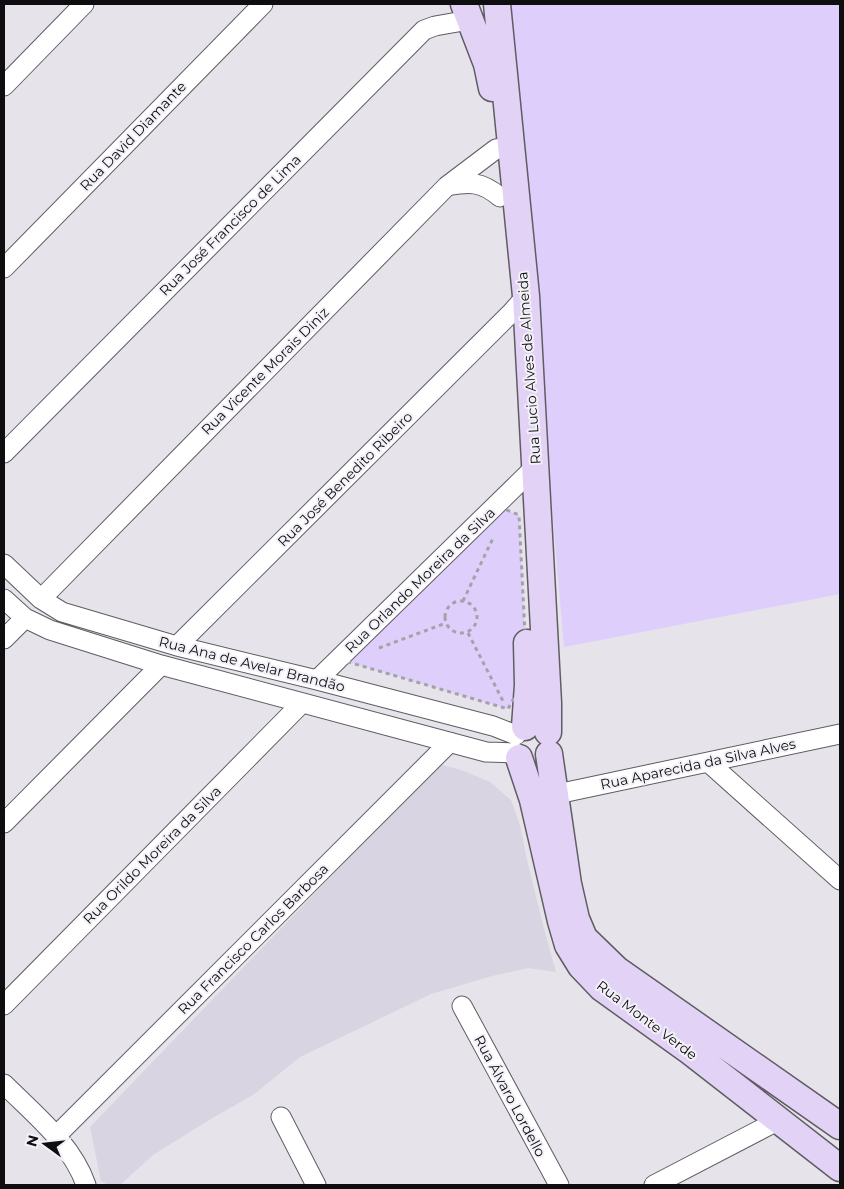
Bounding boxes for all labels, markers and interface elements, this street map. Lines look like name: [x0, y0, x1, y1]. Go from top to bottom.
street label: Rua David Diamante: [76, 77, 190, 195]
street label: Rua José Francisco de Lima: [155, 150, 305, 300]
street label: Rua Lucio Alves de Almeida: [513, 271, 545, 465]
street label: Rua Vicente Morais Diniz: [197, 303, 333, 439]
street label: Rua José Benedito Ribeiro: [274, 407, 417, 550]
street label: Rua Orlando Moreira da Silva: [341, 503, 499, 657]
street label: Rua Ana de Avelar Brandão: [157, 632, 347, 696]
street label: Rua Aparecida da Silva Alves: [599, 734, 798, 794]
street label: Rua Orildo Moreira da Silva: [79, 782, 225, 928]
street label: Rua Francisco Carlos Barbosa: [174, 860, 332, 1018]
street label: Rua Monte Verde: [593, 976, 701, 1064]
street label: Rua Álvaro Lordello: [470, 1032, 550, 1160]
north arrow: [20, 1119, 70, 1169]
text: N: [22, 1133, 43, 1148]

